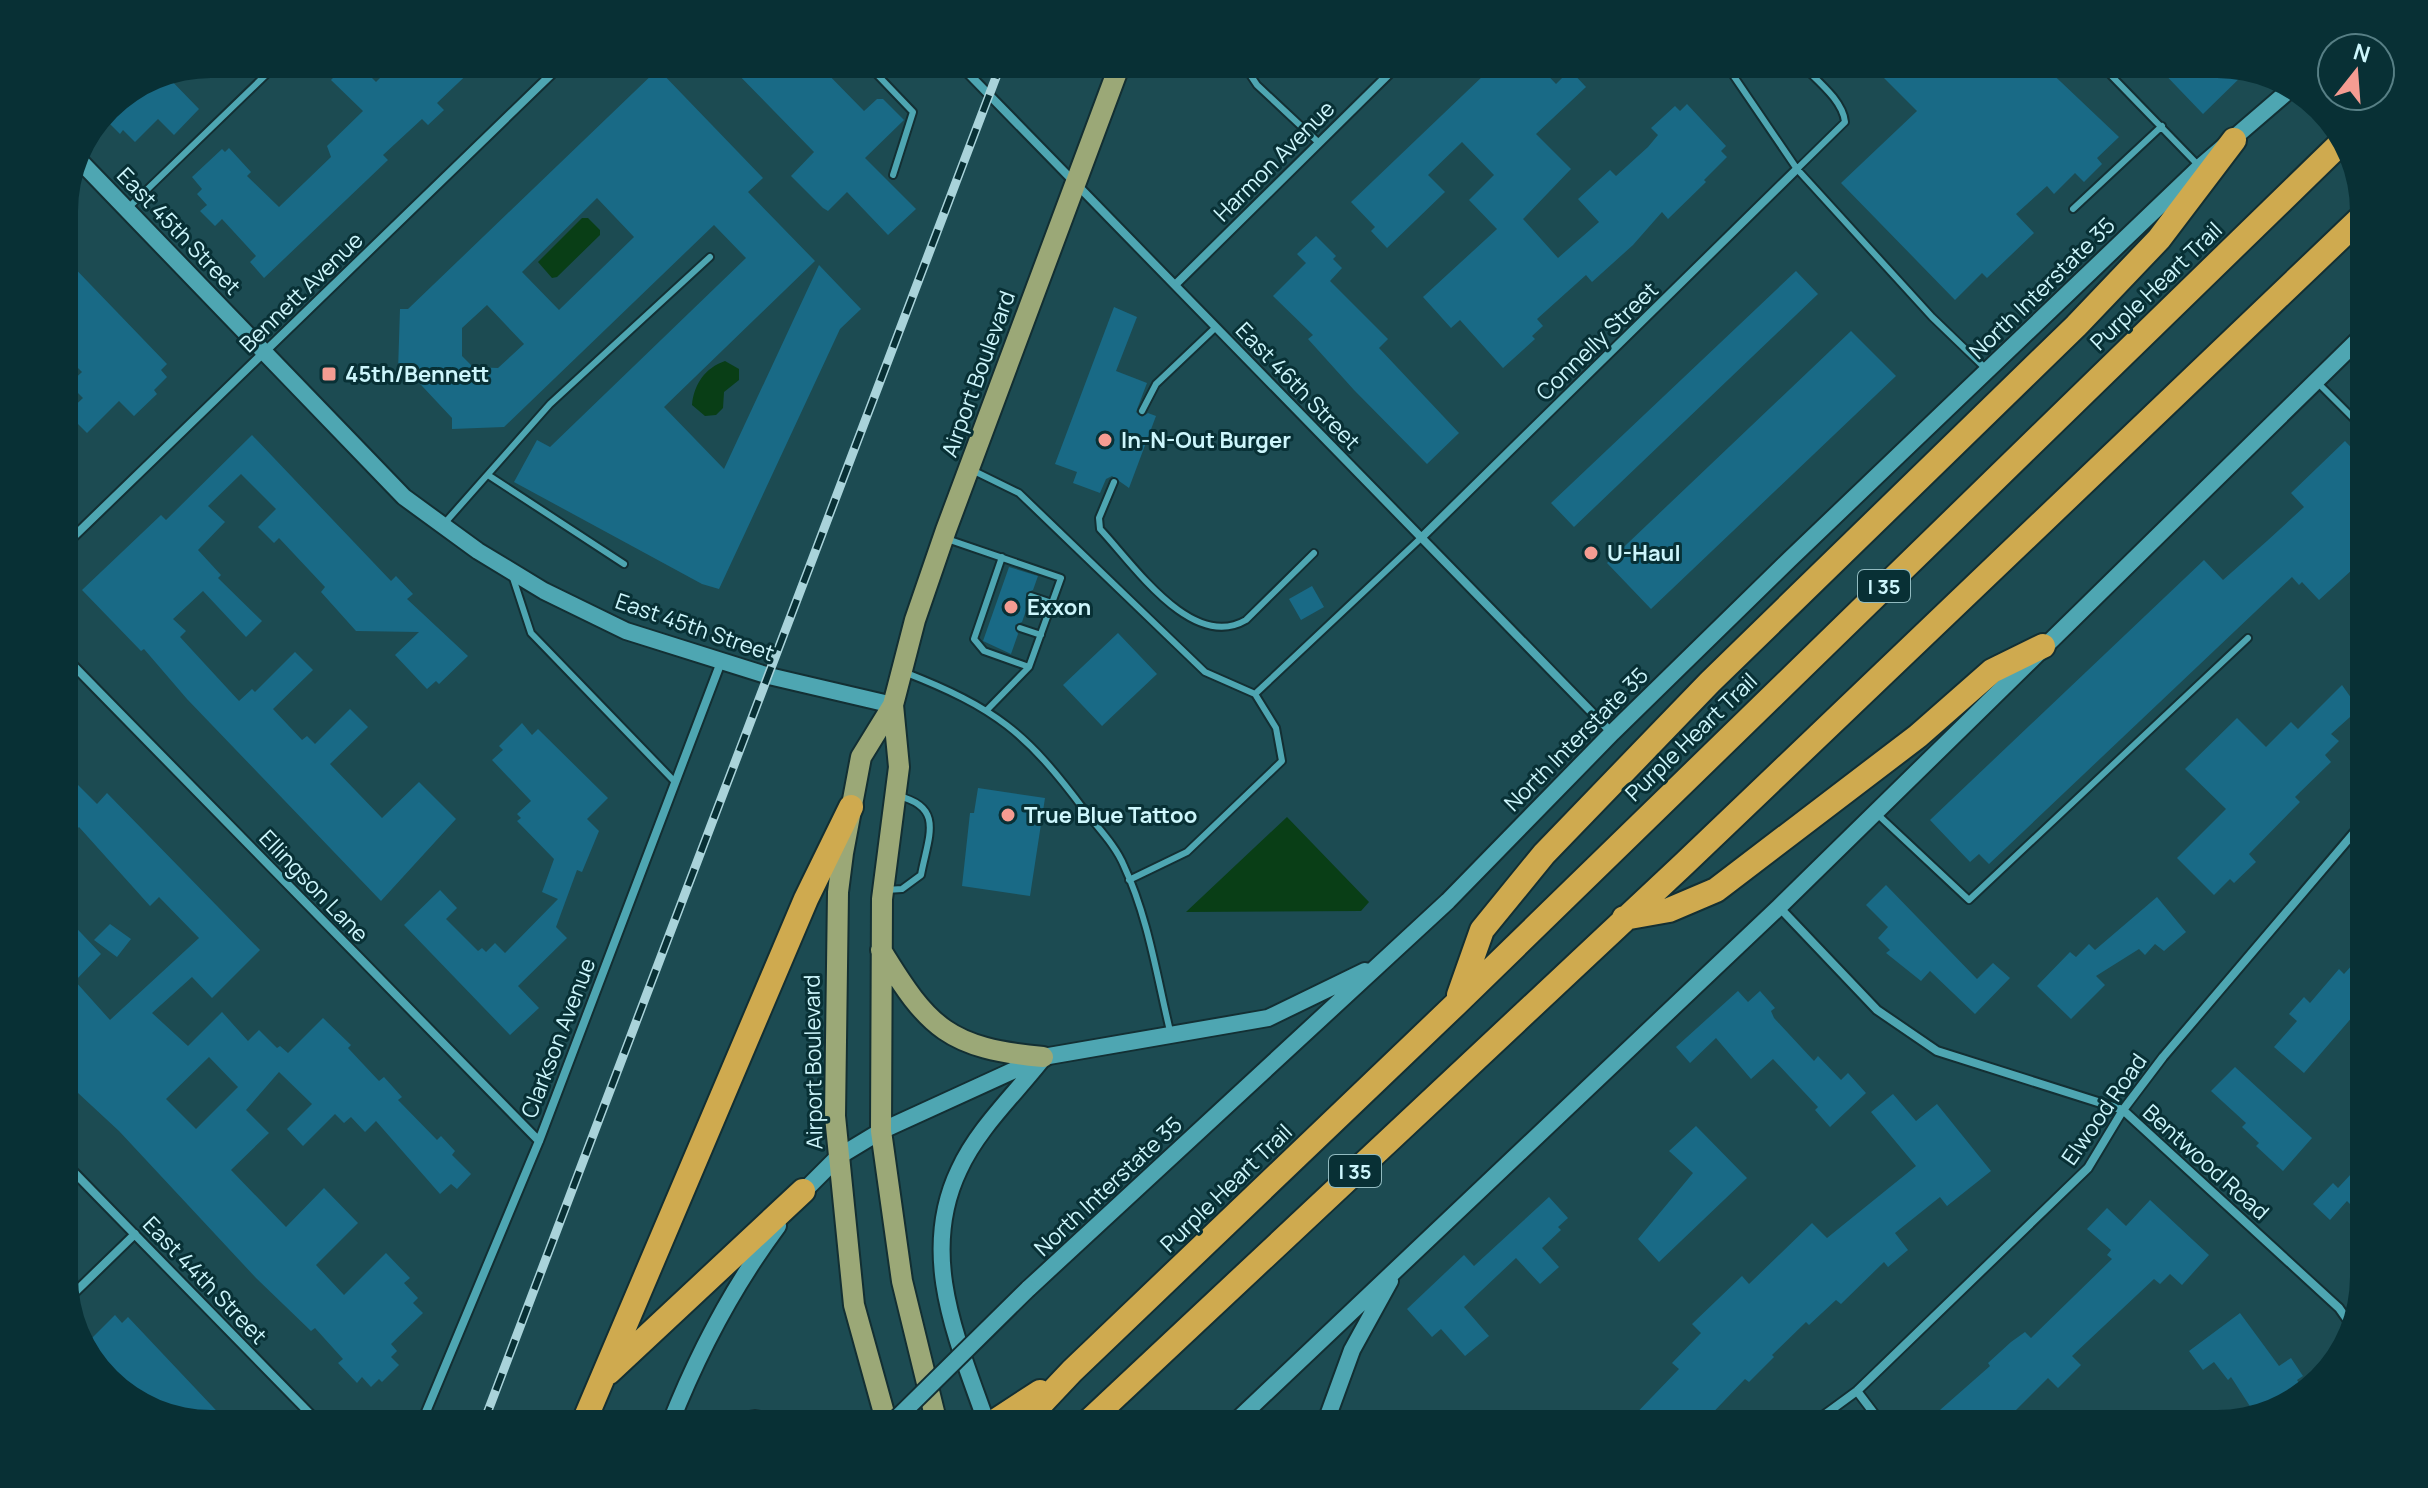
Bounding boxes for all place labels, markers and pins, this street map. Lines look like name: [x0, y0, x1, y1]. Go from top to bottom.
place label: 45th/Bennett: [345, 359, 489, 389]
marker: 45th/Bennett: [320, 365, 338, 383]
place label: In-N-Out Burger: [1121, 425, 1291, 455]
marker: In-N-Out Burger: [1096, 431, 1114, 449]
place label: U-Haul: [1607, 538, 1681, 568]
marker: U-Haul: [1582, 544, 1600, 562]
place label: Exxon: [1027, 592, 1091, 622]
marker: Exxon: [1002, 598, 1020, 616]
place label: True Blue Tattoo: [1024, 800, 1197, 830]
marker: True Blue Tattoo: [999, 806, 1017, 824]

